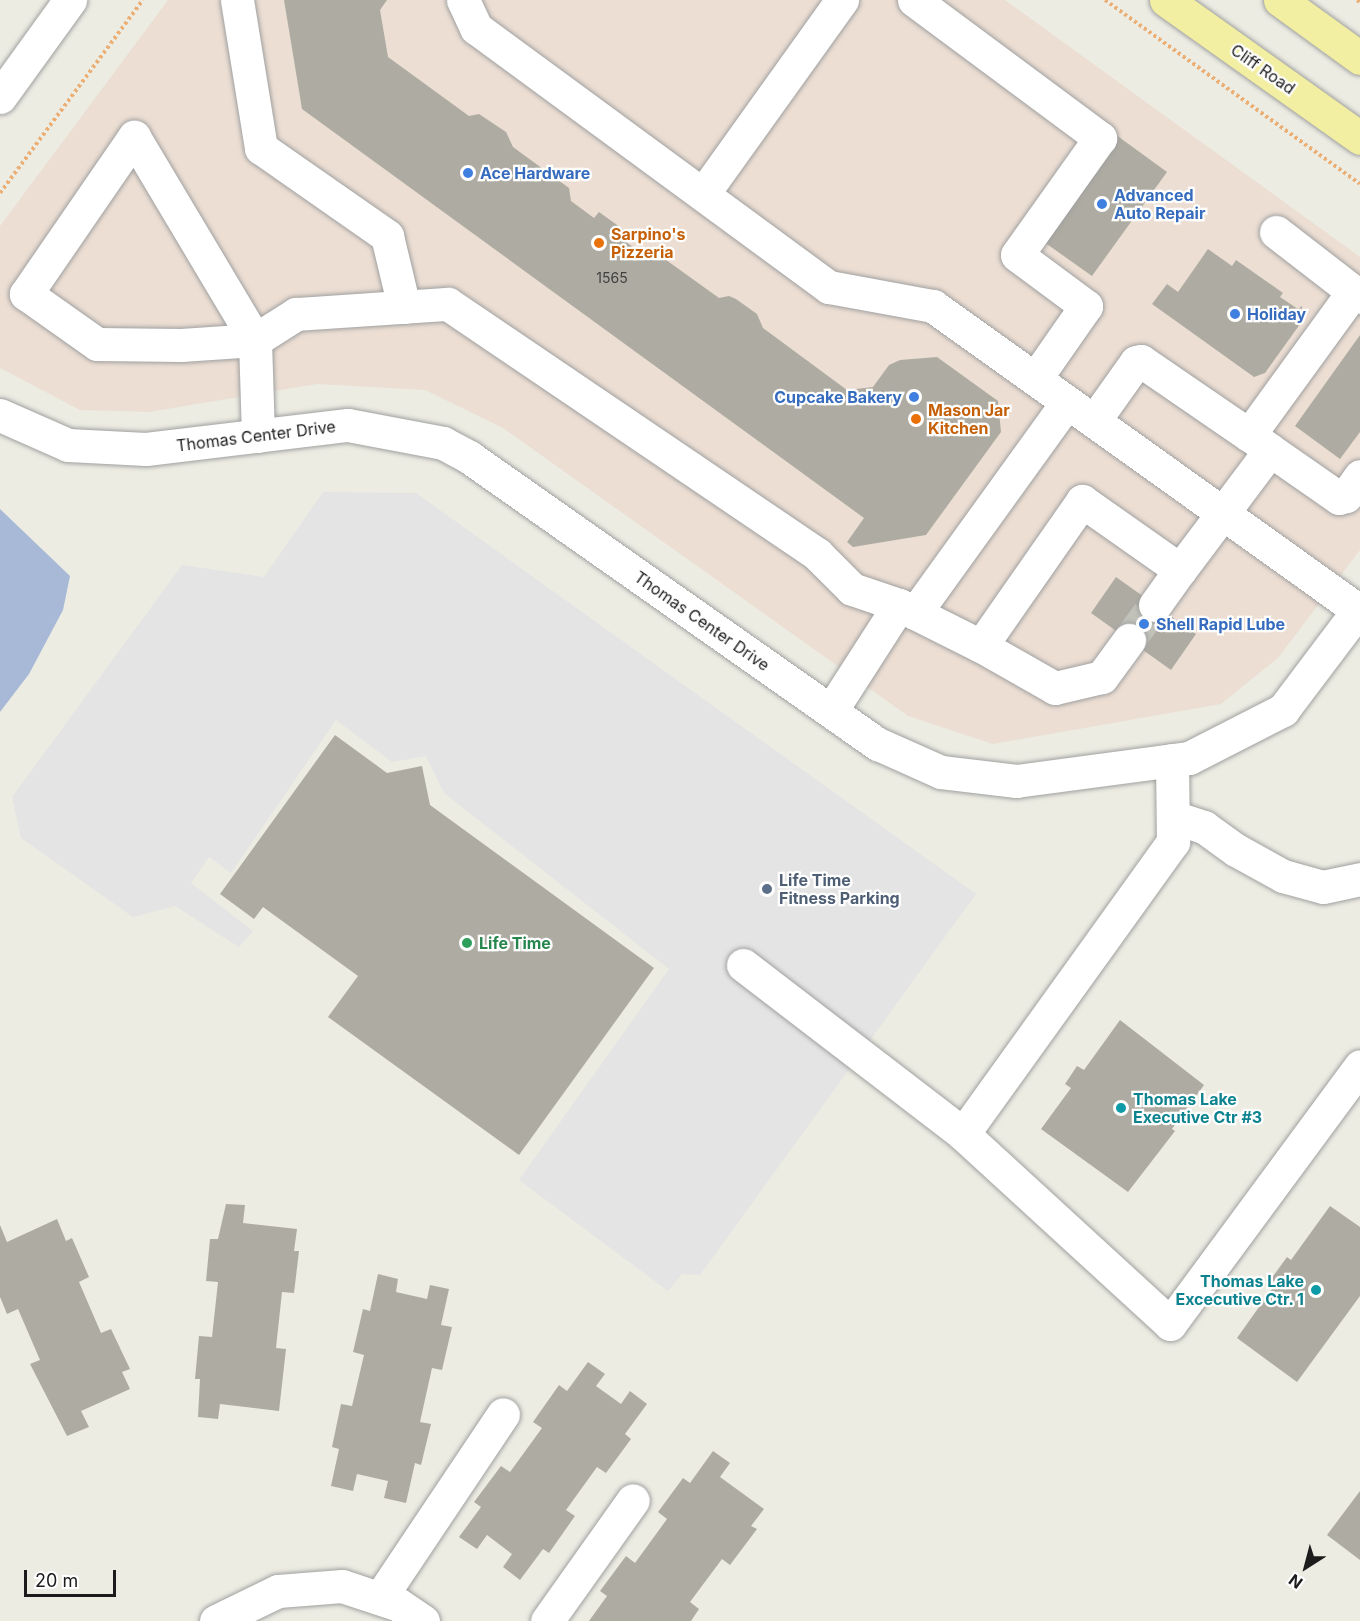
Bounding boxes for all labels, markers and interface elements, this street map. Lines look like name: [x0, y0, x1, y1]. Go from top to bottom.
street label: Cliff Road: [1227, 40, 1299, 98]
place label: Ace Hardware: [480, 163, 590, 183]
marker: Ace Hardware: [461, 166, 475, 180]
place label: Advanced Auto Repair: [1114, 185, 1205, 223]
marker: Advanced Auto Repair: [1095, 197, 1109, 211]
place label: Sarpino's Pizzeria: [611, 224, 686, 262]
marker: Sarpino's Pizzeria: [592, 236, 606, 250]
house number: 1565: [596, 270, 628, 286]
place label: Holiday: [1247, 304, 1306, 324]
marker: Holiday: [1228, 307, 1242, 321]
place label: Cupcake Bakery: [774, 387, 902, 407]
marker: Cupcake Bakery: [907, 390, 921, 404]
place label: Mason Jar Kitchen: [928, 400, 1010, 438]
marker: Mason Jar Kitchen: [909, 412, 923, 426]
street label: Thomas Center Drive: [175, 417, 337, 455]
street label: Thomas Center Drive: [631, 567, 773, 675]
place label: Shell Rapid Lube: [1156, 614, 1285, 634]
marker: Shell Rapid Lube: [1137, 617, 1151, 631]
place label: Life Time Fitness Parking: [779, 870, 900, 908]
marker: Life Time Fitness Parking: [760, 882, 774, 896]
place label: Life Time: [479, 933, 551, 953]
marker: Life Time: [460, 936, 474, 950]
place label: Thomas Lake Executive Ctr #3: [1133, 1089, 1262, 1127]
marker: Thomas Lake Executive Ctr #3: [1114, 1101, 1128, 1115]
place label: Thomas Lake Excecutive Ctr. 1: [1175, 1271, 1304, 1309]
marker: Thomas Lake Excecutive Ctr. 1: [1309, 1283, 1323, 1297]
north arrow: [1276, 1537, 1336, 1597]
scale bar: [27, 1558, 118, 1596]
text: 20 m: [35, 1570, 78, 1591]
text: N: [1285, 1570, 1306, 1593]

